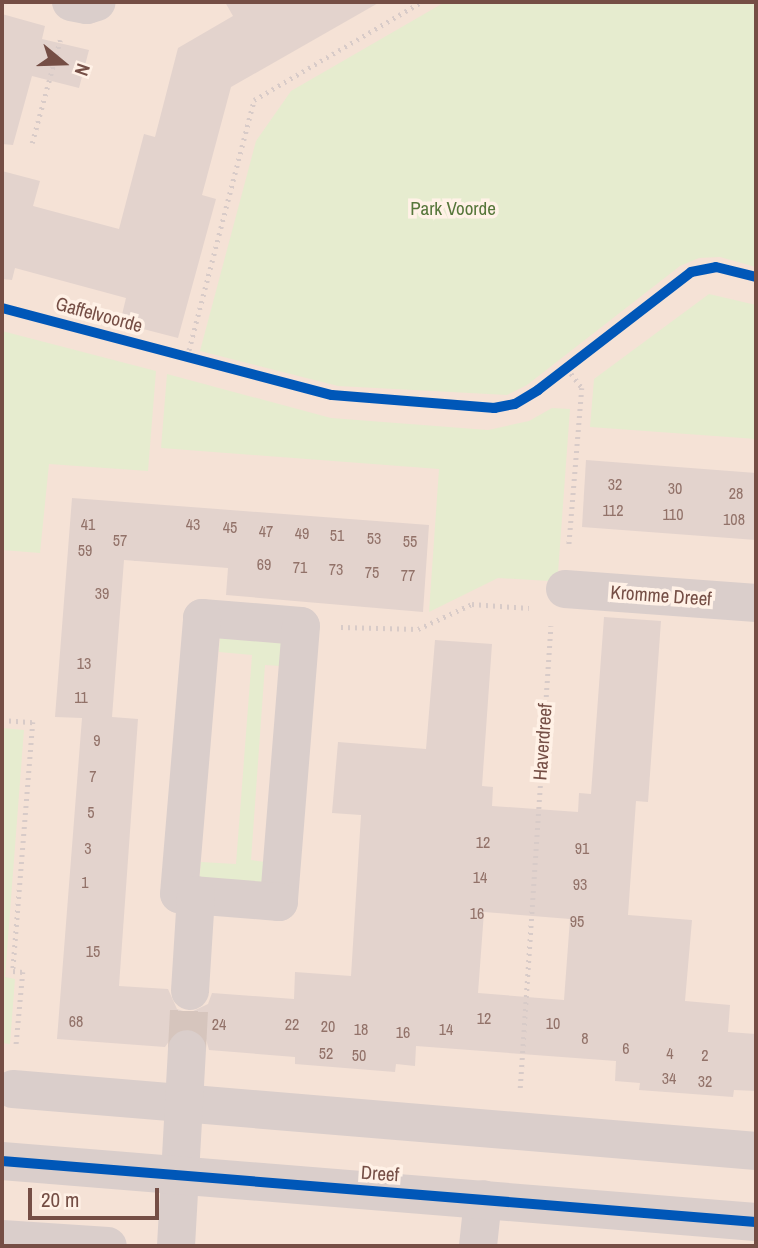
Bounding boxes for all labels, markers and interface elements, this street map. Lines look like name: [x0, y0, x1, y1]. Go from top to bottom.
north arrow: [28, 28, 98, 98]
text: N: [69, 60, 97, 79]
park label: Park Voorde: [410, 198, 496, 220]
street label: Gaffelvoorde: [53, 292, 145, 338]
house number: 32: [608, 474, 622, 494]
house number: 30: [668, 478, 682, 498]
house number: 28: [729, 483, 743, 503]
house number: 112: [603, 500, 623, 520]
house number: 110: [663, 504, 683, 524]
house number: 108: [723, 509, 745, 529]
house number: 41: [81, 514, 95, 534]
house number: 43: [186, 514, 200, 534]
house number: 45: [223, 517, 237, 537]
house number: 47: [259, 521, 273, 541]
house number: 49: [295, 523, 309, 543]
house number: 51: [330, 525, 344, 545]
house number: 53: [367, 528, 381, 548]
house number: 57: [113, 530, 127, 550]
house number: 55: [403, 531, 417, 551]
house number: 59: [78, 540, 92, 560]
house number: 69: [257, 554, 271, 574]
house number: 71: [293, 557, 307, 577]
house number: 73: [329, 559, 343, 579]
house number: 75: [365, 562, 379, 582]
house number: 77: [401, 565, 415, 585]
street label: Kromme Dreef: [610, 581, 712, 611]
house number: 39: [95, 583, 109, 603]
house number: 13: [77, 653, 91, 673]
house number: 11: [74, 687, 88, 707]
street label: Haverdreef: [529, 703, 557, 781]
house number: 9: [93, 730, 101, 750]
house number: 7: [89, 766, 97, 786]
house number: 5: [87, 802, 95, 822]
house number: 12: [476, 832, 490, 852]
house number: 3: [84, 838, 92, 858]
house number: 91: [575, 838, 589, 858]
house number: 14: [473, 867, 487, 887]
house number: 1: [81, 872, 89, 892]
house number: 93: [573, 874, 587, 894]
house number: 16: [470, 903, 484, 923]
house number: 95: [570, 911, 584, 931]
house number: 15: [86, 941, 100, 961]
house number: 12: [477, 1008, 491, 1028]
house number: 68: [69, 1011, 83, 1031]
house number: 10: [546, 1013, 560, 1033]
house number: 24: [212, 1014, 226, 1034]
house number: 22: [285, 1014, 299, 1034]
house number: 20: [321, 1016, 335, 1036]
house number: 18: [354, 1019, 368, 1039]
house number: 14: [439, 1019, 453, 1039]
house number: 16: [396, 1022, 410, 1042]
house number: 8: [581, 1028, 589, 1048]
house number: 6: [622, 1038, 630, 1058]
house number: 52: [319, 1043, 333, 1063]
house number: 4: [666, 1043, 674, 1063]
house number: 50: [352, 1045, 366, 1065]
house number: 2: [701, 1045, 709, 1065]
house number: 34: [662, 1068, 676, 1088]
house number: 32: [698, 1071, 712, 1091]
street label: Dreef: [360, 1161, 400, 1187]
scale bar: [32, 1174, 163, 1218]
text: 20 m: [41, 1185, 79, 1214]

